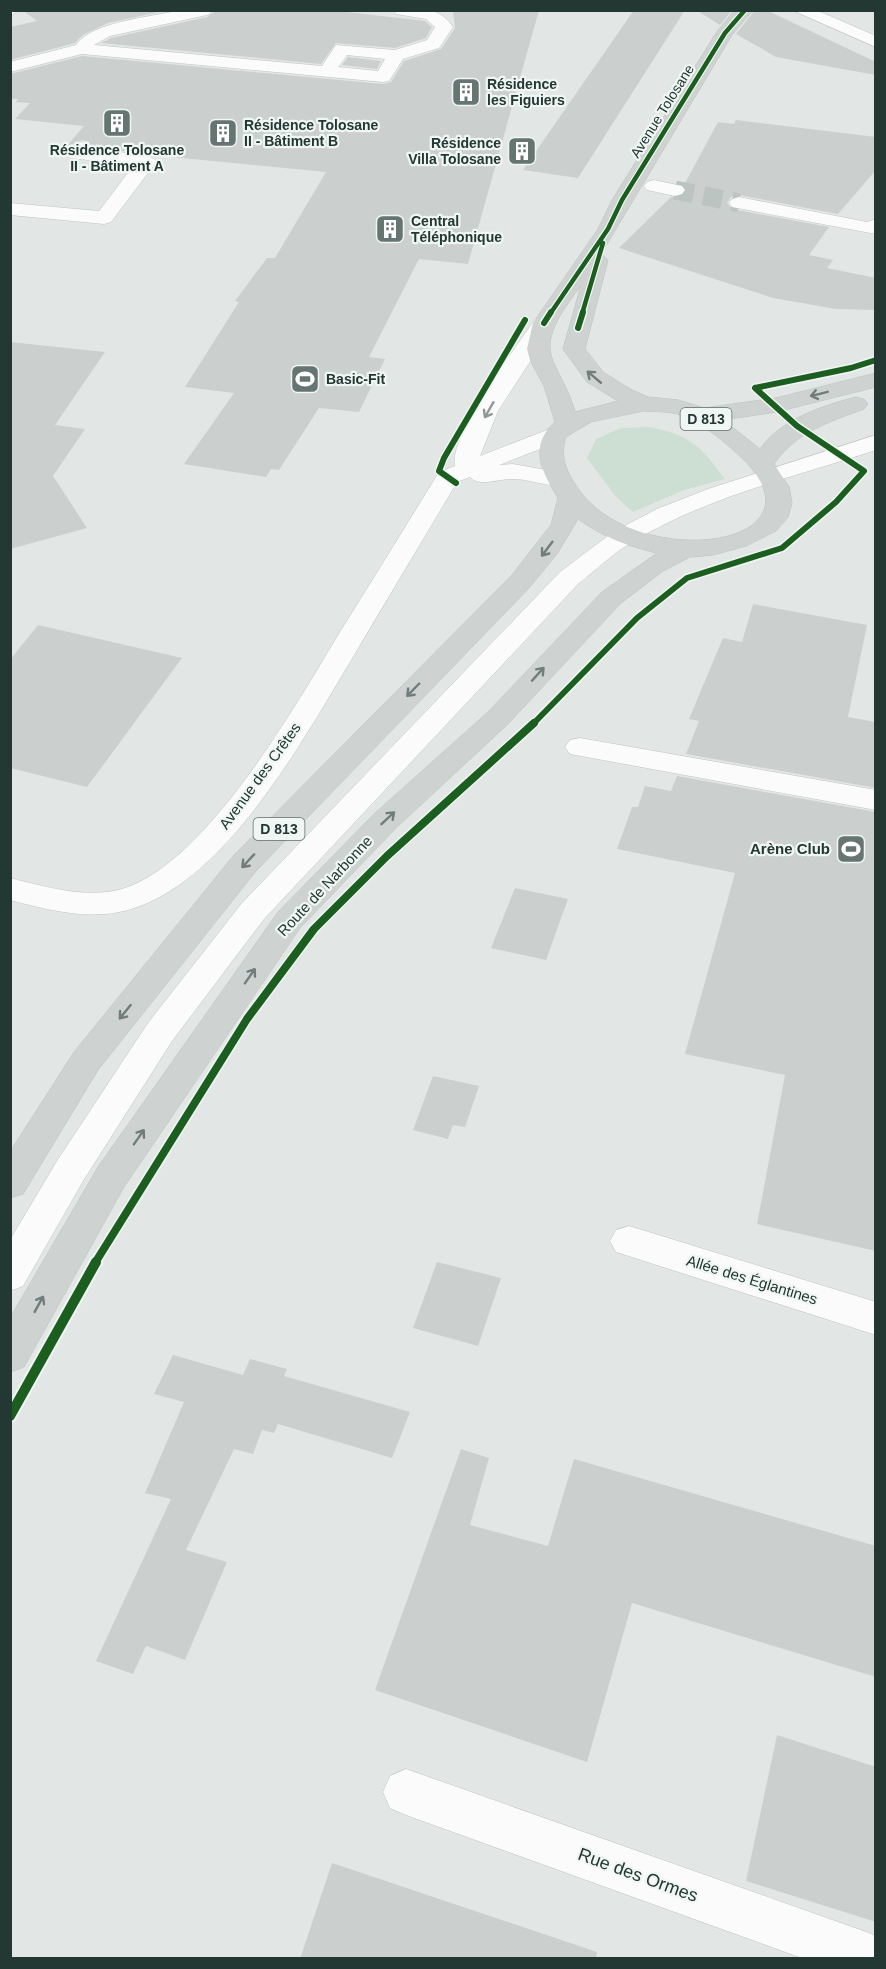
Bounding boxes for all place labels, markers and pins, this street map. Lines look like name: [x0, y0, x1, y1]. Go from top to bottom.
building icon: Résidence les Figuiers: [450, 76, 482, 108]
place label: Résidence les Figuiers: [487, 76, 565, 108]
building icon: Résidence Tolosane II - Bâtiment A: [101, 107, 133, 139]
building icon: Résidence Tolosane II - Bâtiment B: [207, 117, 239, 149]
place label: Résidence Tolosane II - Bâtiment B: [244, 117, 379, 149]
place label: Résidence Villa Tolosane: [408, 135, 501, 167]
building icon: Résidence Villa Tolosane: [506, 135, 538, 167]
place label: Résidence Tolosane II - Bâtiment A: [50, 142, 184, 174]
building icon: Central Téléphonique: [374, 213, 406, 245]
place label: Central Téléphonique: [411, 213, 502, 245]
sports icon: Basic-Fit: [289, 363, 321, 395]
place label: Basic-Fit: [326, 371, 385, 387]
sports icon: Arène Club: [835, 833, 867, 865]
place label: Arène Club: [750, 840, 830, 857]

